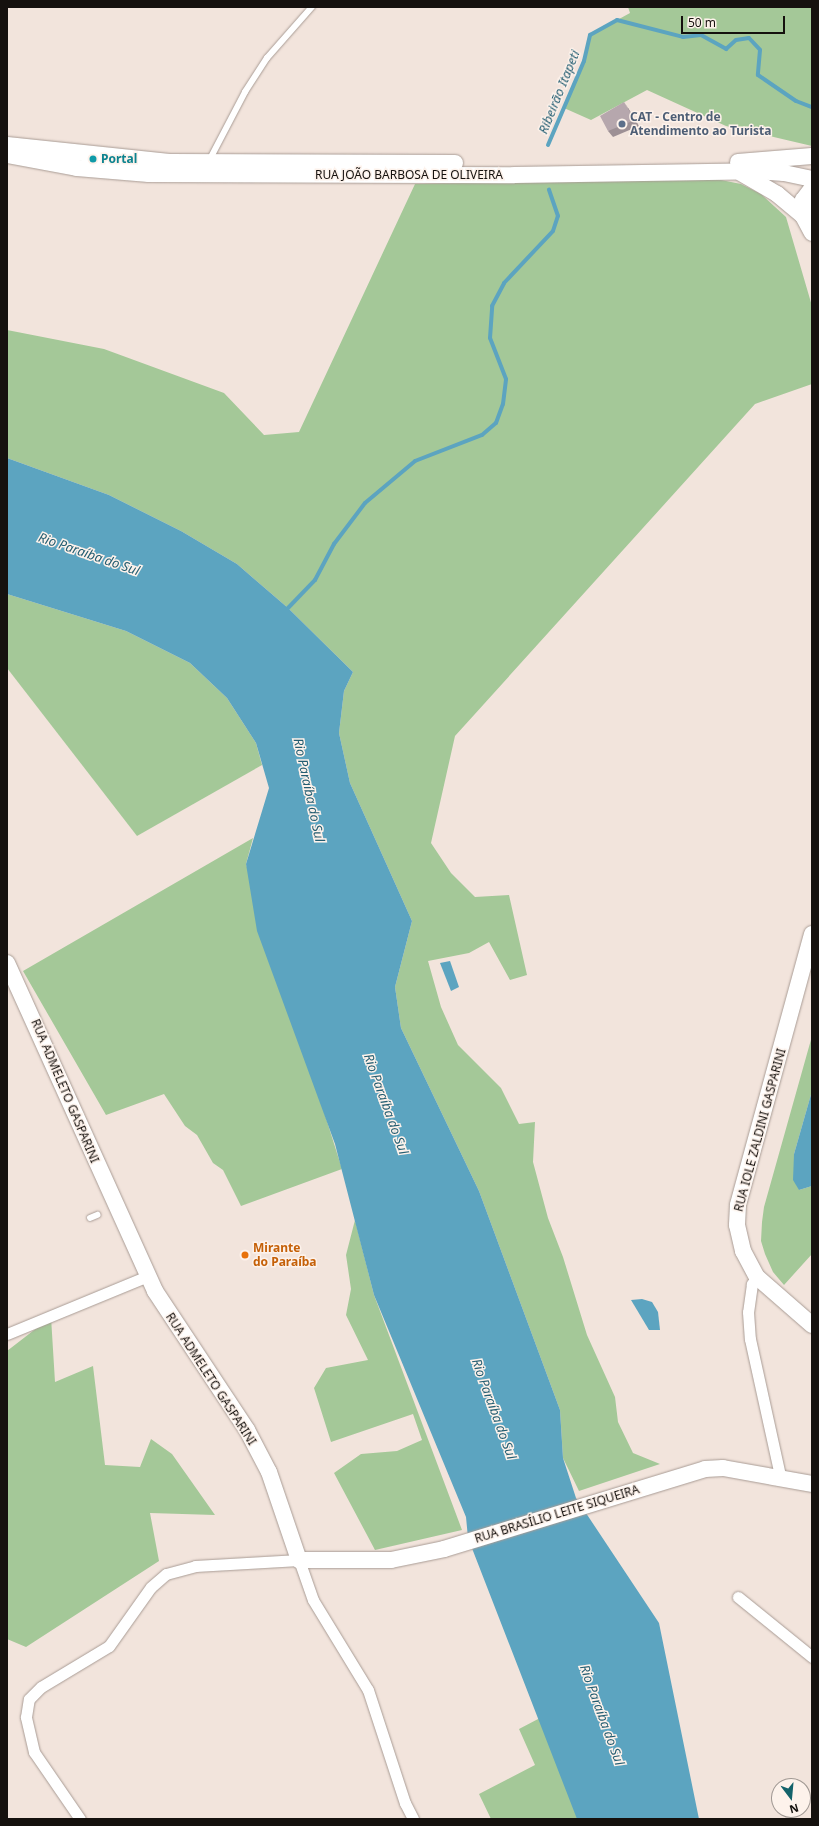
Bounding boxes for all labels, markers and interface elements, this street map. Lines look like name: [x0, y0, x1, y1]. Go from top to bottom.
scale bar: [683, 8, 787, 34]
text: 50 m: [688, 14, 716, 31]
water label: Ribeirão Itapeti: [535, 48, 583, 136]
place label: CAT - Centro de Atendimento ao Turista: [630, 110, 771, 138]
marker: CAT - Centro de Atendimento ao Turista: [617, 119, 627, 129]
place label: Portal: [101, 152, 137, 166]
marker: Portal: [88, 154, 98, 164]
street label: RUA JOÃO BARBOSA DE OLIVEIRA: [315, 168, 503, 182]
water label: Rio Paraíba do Sul: [36, 529, 142, 579]
water label: Rio Paraíba do Sul: [290, 737, 328, 843]
street label: RUA ADMELETO GASPARINI: [28, 1017, 102, 1165]
street label: RUA IOLE ZALDINI GASPARINI: [731, 1047, 789, 1213]
water label: Rio Paraíba do Sul: [361, 1052, 411, 1156]
place label: Mirante do Paraíba: [253, 1241, 317, 1269]
marker: Mirante do Paraíba: [240, 1250, 250, 1260]
street label: RUA ADMELETO GASPARINI: [163, 1310, 259, 1448]
water label: Rio Paraíba do Sul: [469, 1357, 519, 1461]
street label: RUA BRASÍLIO LEITE SIQUEIRA: [473, 1482, 641, 1546]
water label: Rio Paraíba do Sul: [577, 1663, 627, 1767]
north arrow: [771, 1778, 811, 1818]
text: N: [788, 1801, 801, 1817]

